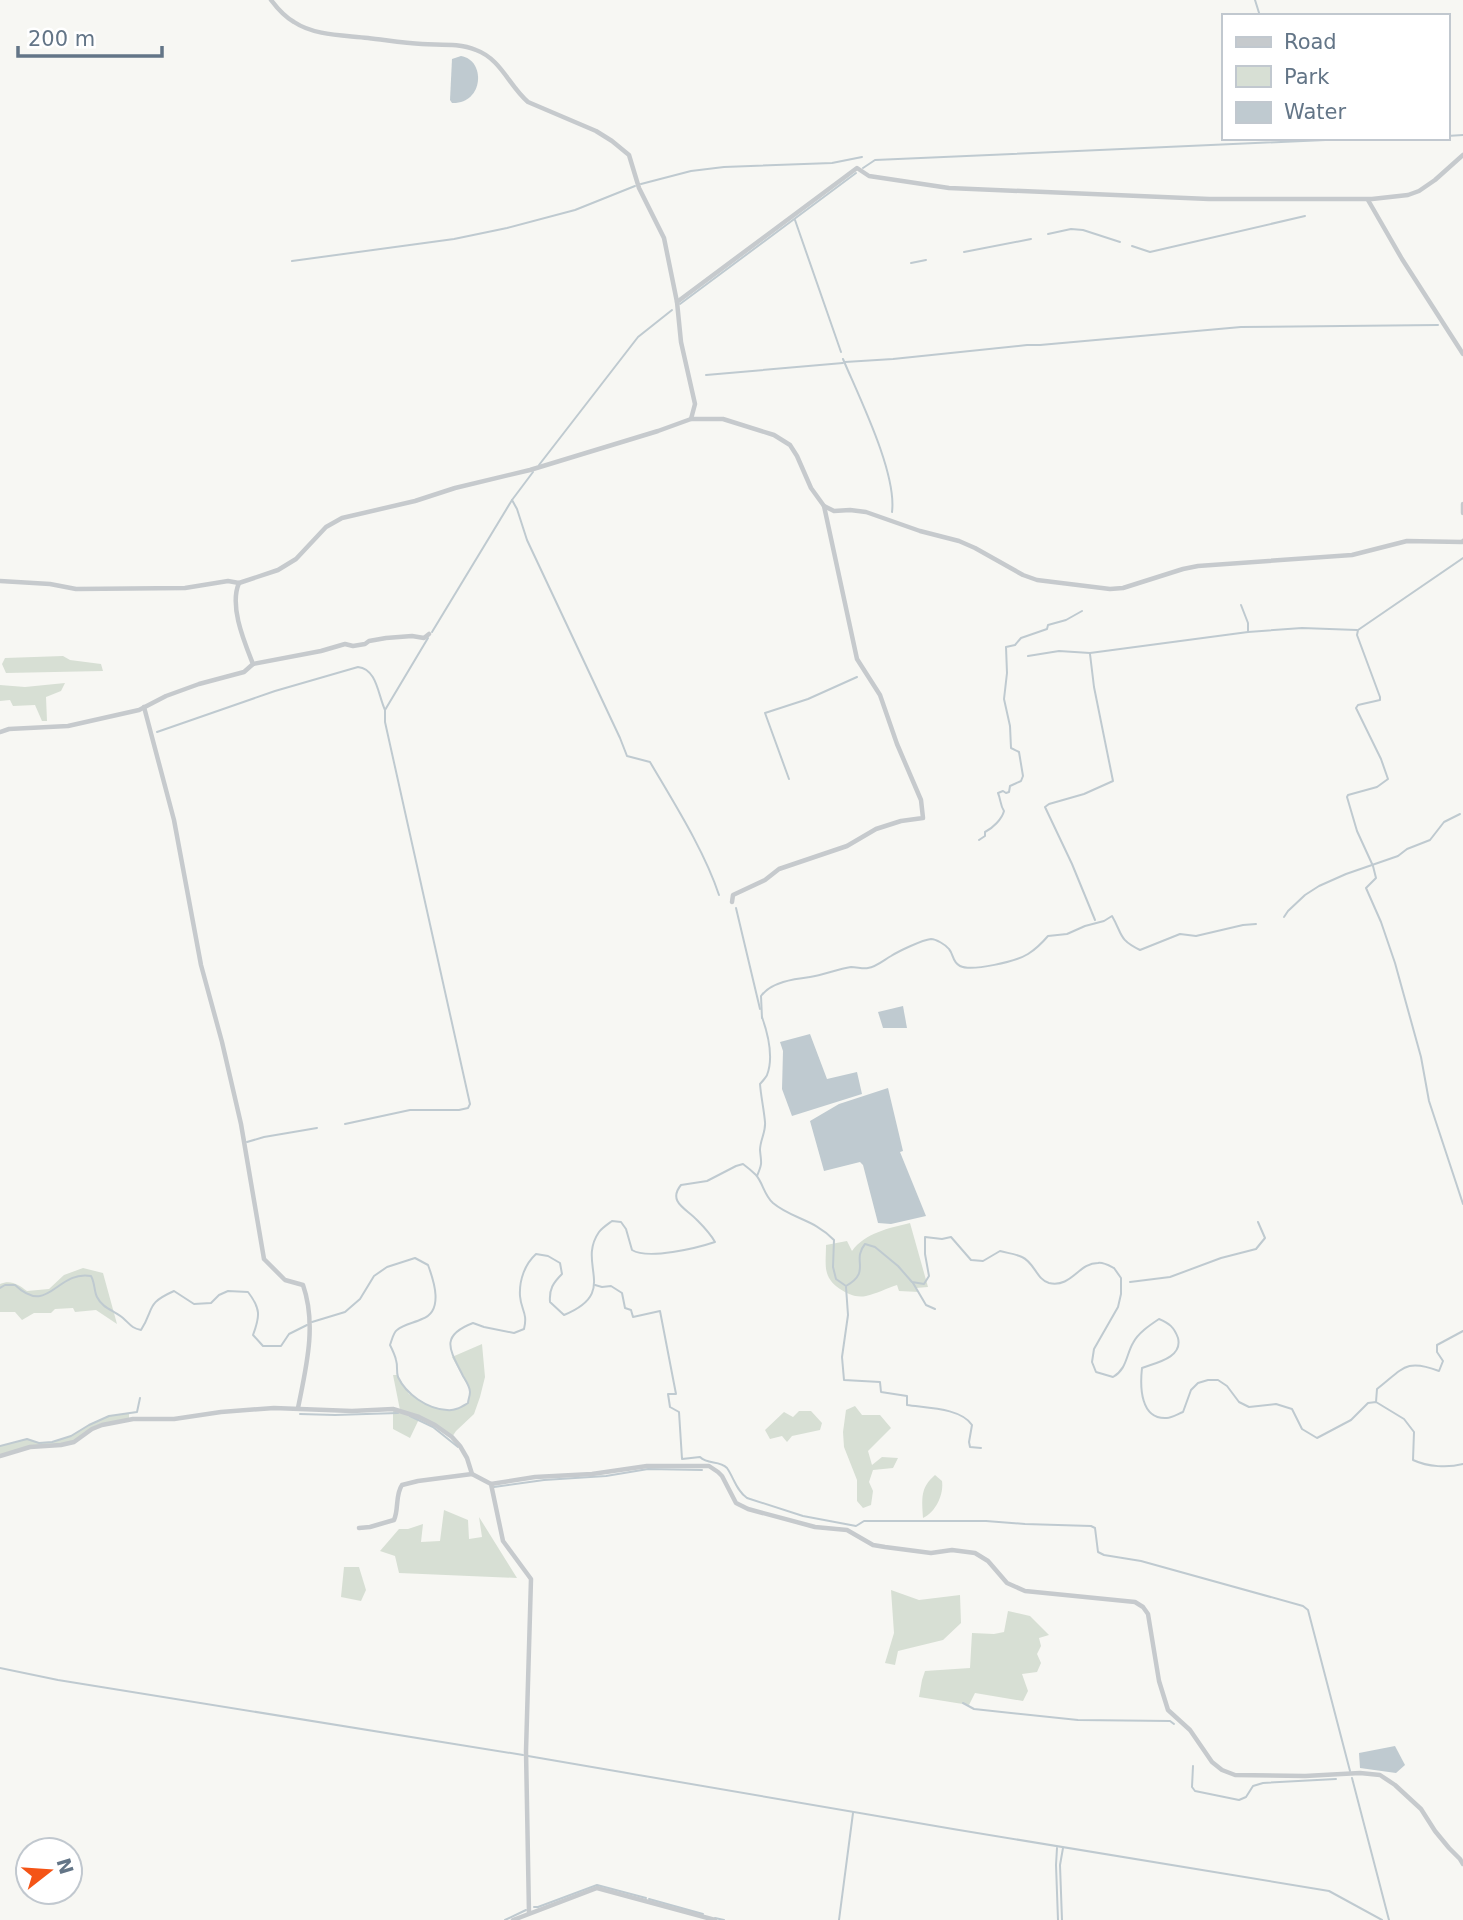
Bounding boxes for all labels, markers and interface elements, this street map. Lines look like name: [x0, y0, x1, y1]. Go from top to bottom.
scale bar: [18, 14, 161, 58]
legend: [1222, 14, 1449, 140]
text: 200 m: [28, 27, 95, 51]
text: Road: [1284, 30, 1337, 54]
text: Park: [1284, 65, 1330, 89]
text: Water: [1284, 100, 1346, 124]
north arrow: [14, 1836, 84, 1906]
text: N: [52, 1855, 78, 1877]

